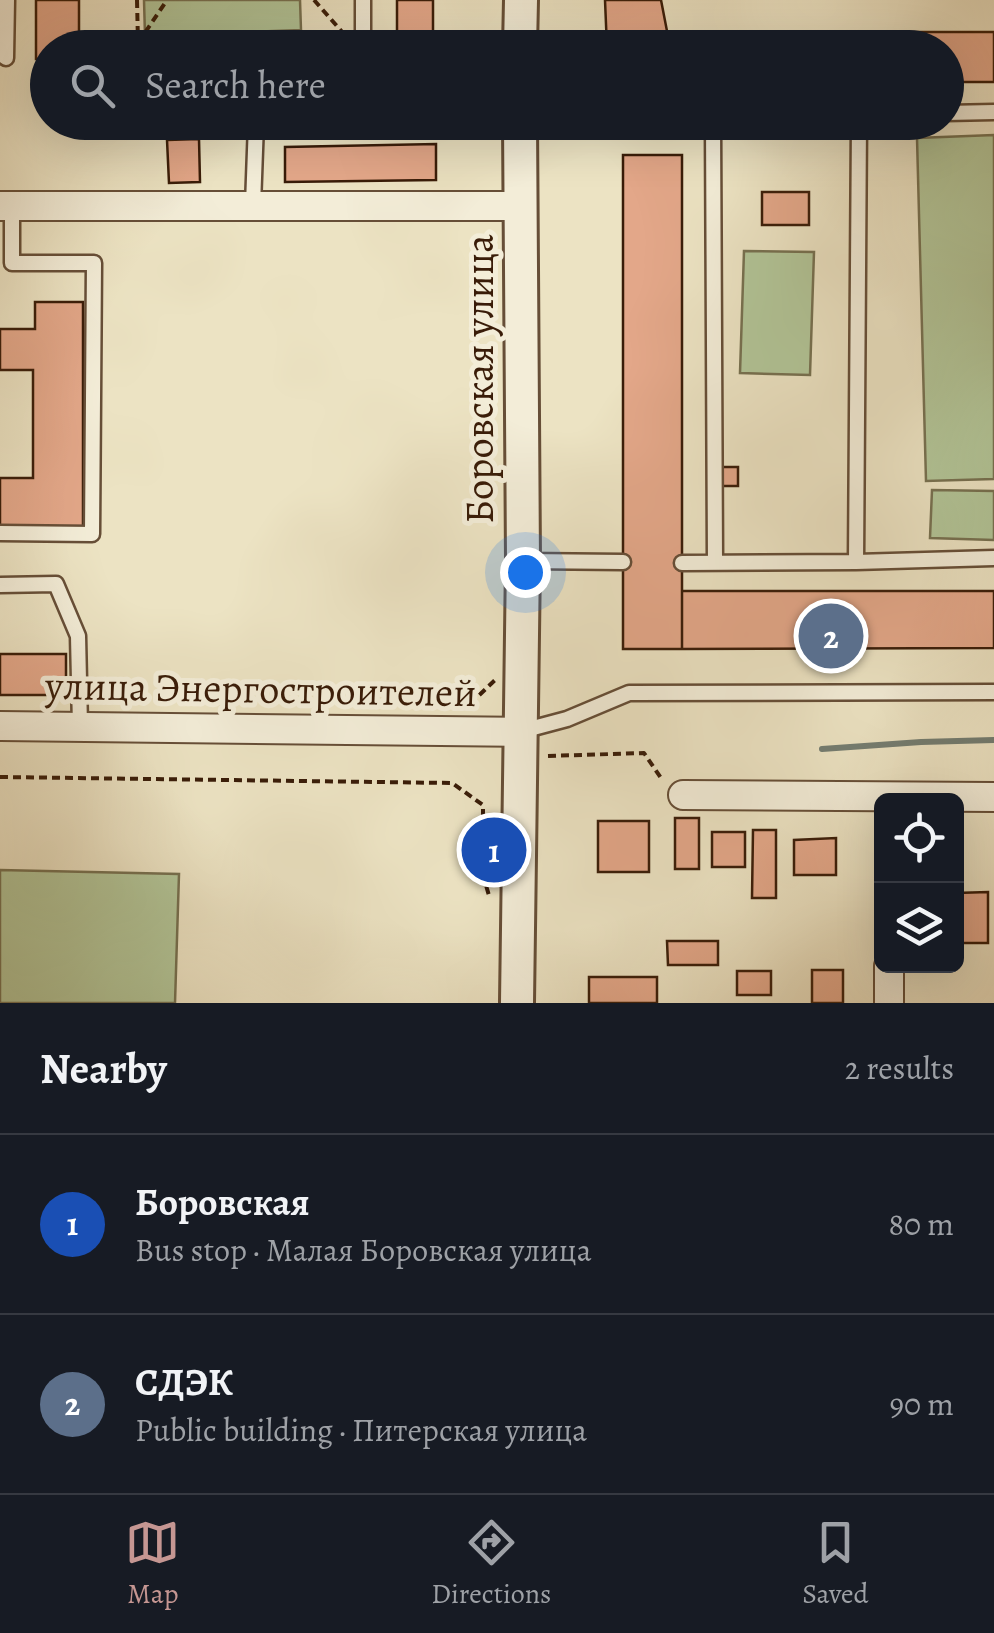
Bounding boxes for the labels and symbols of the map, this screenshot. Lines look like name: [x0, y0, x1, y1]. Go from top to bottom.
street label: Боровская улица: [452, 234, 507, 524]
your location: [500, 547, 551, 598]
pin: 2: [798, 598, 864, 674]
street label: улица Энергостроителей: [44, 658, 477, 720]
pin: 1: [462, 812, 526, 888]

